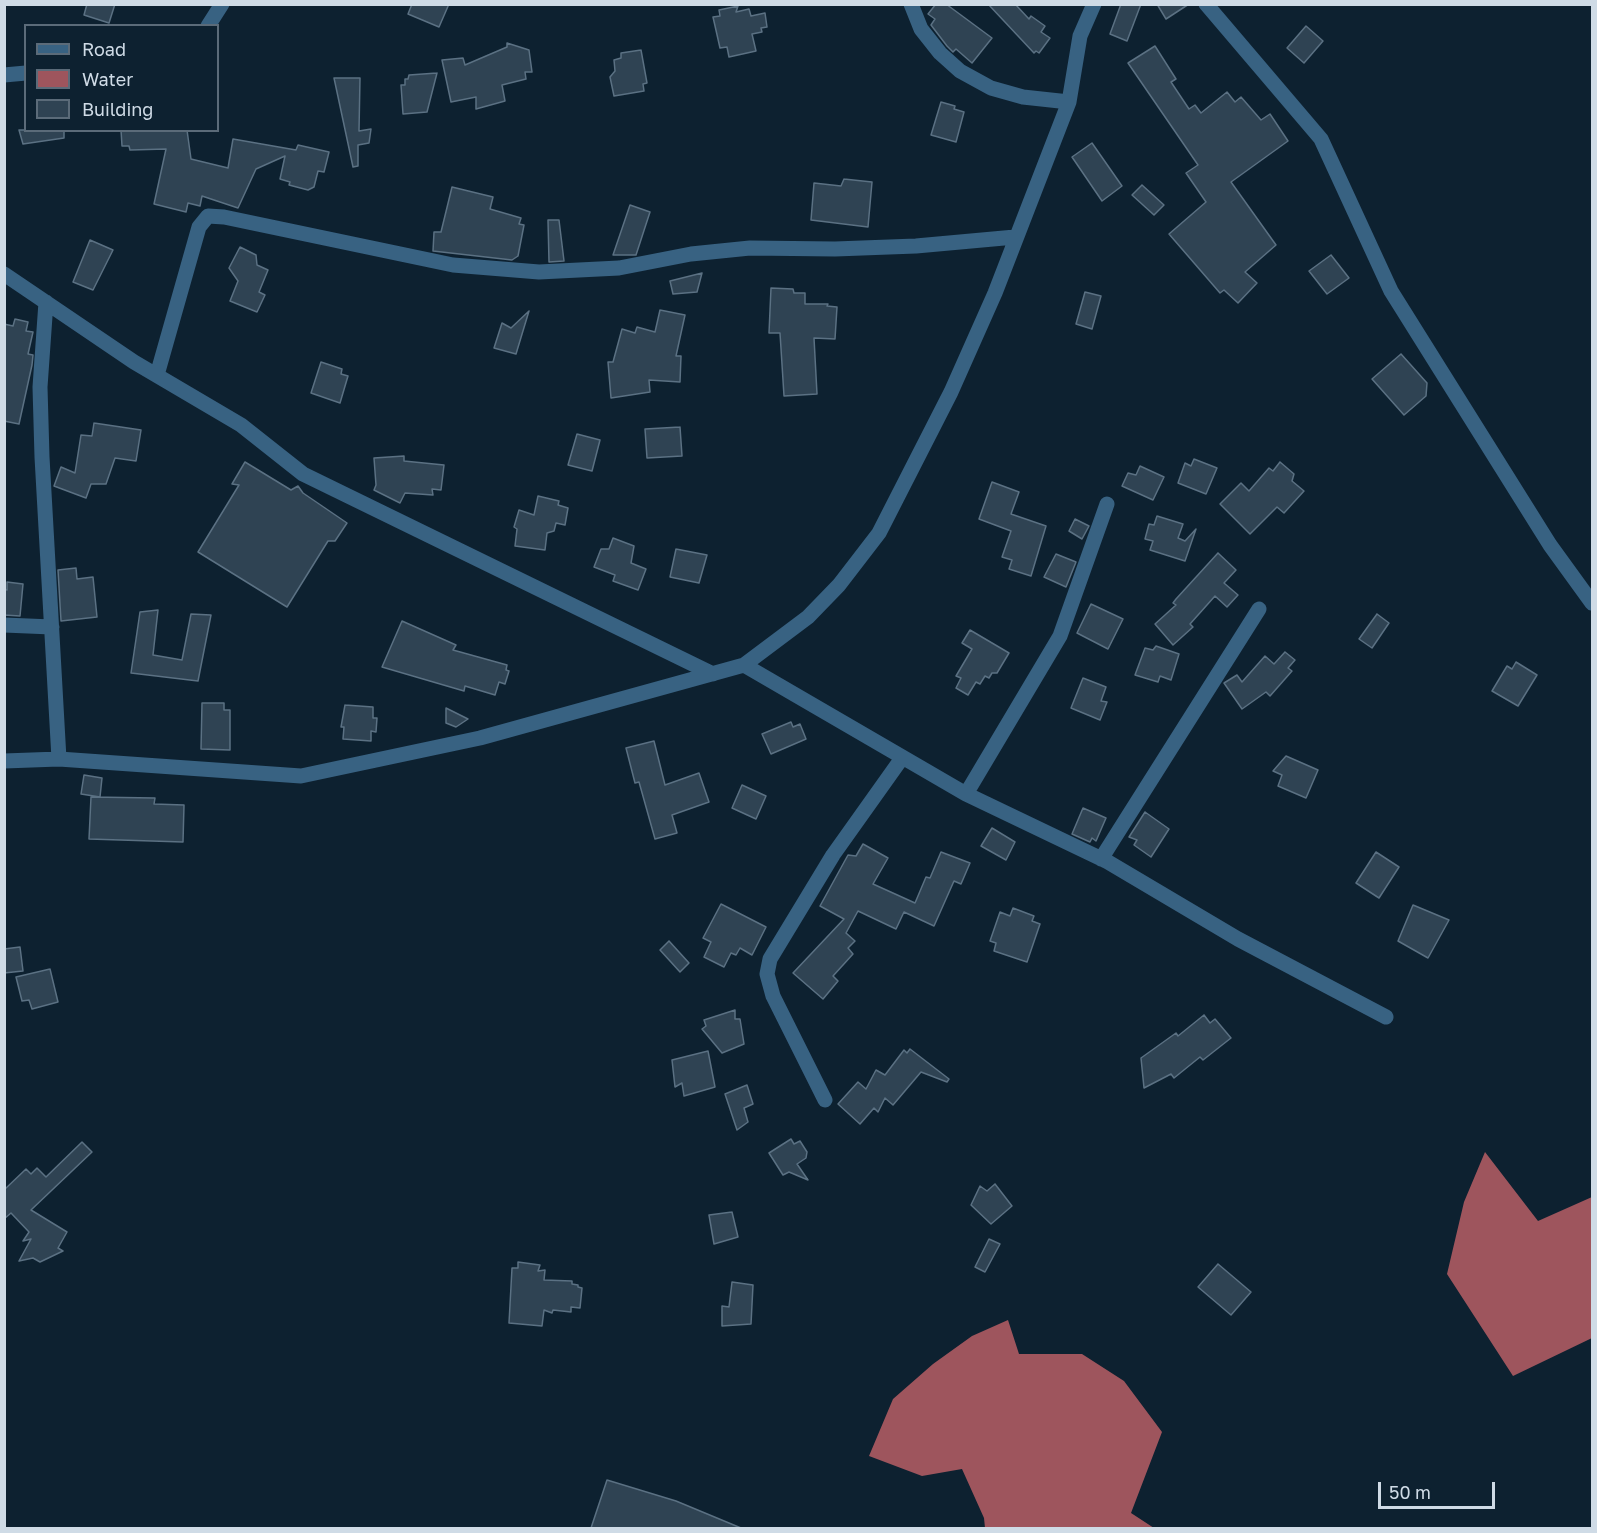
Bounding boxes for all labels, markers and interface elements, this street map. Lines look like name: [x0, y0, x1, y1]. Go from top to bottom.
legend: [24, 24, 219, 132]
text: Road: [82, 38, 126, 60]
text: Water: [82, 68, 133, 90]
text: Building: [82, 98, 153, 120]
scale bar: [1381, 1470, 1498, 1508]
text: 50 m: [1389, 1481, 1431, 1503]

